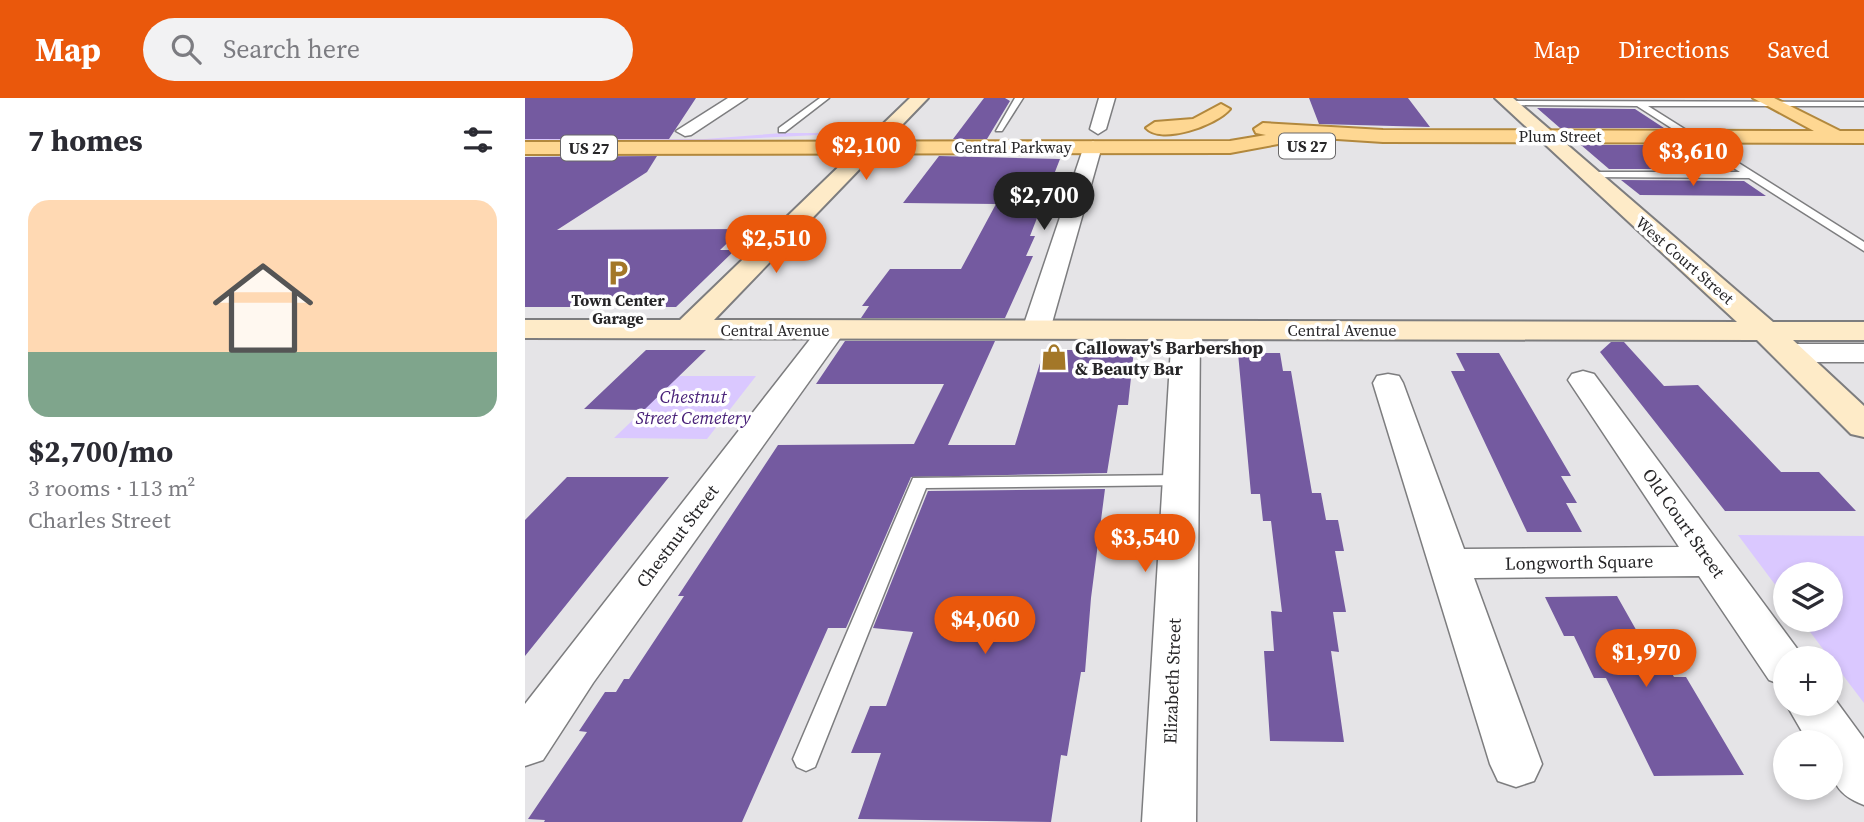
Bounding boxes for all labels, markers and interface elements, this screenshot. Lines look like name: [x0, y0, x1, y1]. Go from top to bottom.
search box: [143, 18, 633, 81]
text: Map: [35, 27, 101, 72]
icon: search: [167, 30, 205, 68]
text: Search here: [223, 31, 360, 67]
text: Map: [1533, 33, 1580, 66]
text: Directions: [1618, 33, 1729, 66]
text: Saved: [1767, 33, 1829, 66]
text: 7 homes: [28, 120, 143, 161]
icon: filters: [459, 121, 497, 159]
pin: $2,100: [809, 122, 923, 182]
street label: Plum Street: [1519, 125, 1602, 147]
text: $2,100: [831, 129, 901, 161]
pin: $3,610: [1636, 129, 1750, 188]
road number: US 27: [1279, 134, 1335, 158]
text: $3,610: [1658, 135, 1728, 167]
road number: US 27: [561, 136, 617, 160]
street label: Central Parkway: [954, 136, 1072, 158]
pin: $2,700: [987, 172, 1101, 232]
text: $2,700: [1009, 179, 1079, 211]
street label: West Court Street: [1631, 211, 1739, 309]
pin: $2,510: [719, 216, 833, 275]
text: $2,510: [741, 222, 811, 254]
icon: home: [200, 245, 326, 371]
parking icon: Town Center Garage: [603, 258, 633, 288]
place label: Town Center Garage: [571, 289, 665, 329]
street label: Central Avenue: [721, 319, 829, 341]
street label: Central Avenue: [1288, 319, 1396, 341]
place label: Calloway's Barbershop & Beauty Bar: [1075, 335, 1263, 381]
shop icon: Calloway's Barbershop & Beauty Bar: [1039, 342, 1069, 372]
park label: Chestnut Street Cemetery: [635, 384, 751, 430]
text: $2,700/mo: [28, 431, 173, 472]
street label: Old Court Street: [1637, 463, 1731, 583]
text: 3 rooms · 113 m²: [28, 472, 195, 504]
street label: Chestnut Street: [630, 479, 724, 593]
text: Charles Street: [28, 504, 171, 536]
pin: $3,540: [1088, 514, 1202, 574]
text: $3,540: [1110, 521, 1180, 553]
street label: Longworth Square: [1505, 548, 1653, 576]
map controls: [1773, 562, 1843, 800]
button: layers: [1773, 562, 1843, 632]
pin: $4,060: [928, 596, 1042, 656]
text: $4,060: [950, 603, 1020, 635]
street label: Elizabeth Street: [1157, 618, 1187, 744]
pin: $1,970: [1589, 630, 1703, 689]
text: $1,970: [1611, 636, 1681, 668]
button: +: [1773, 646, 1843, 716]
button: −: [1773, 730, 1843, 800]

